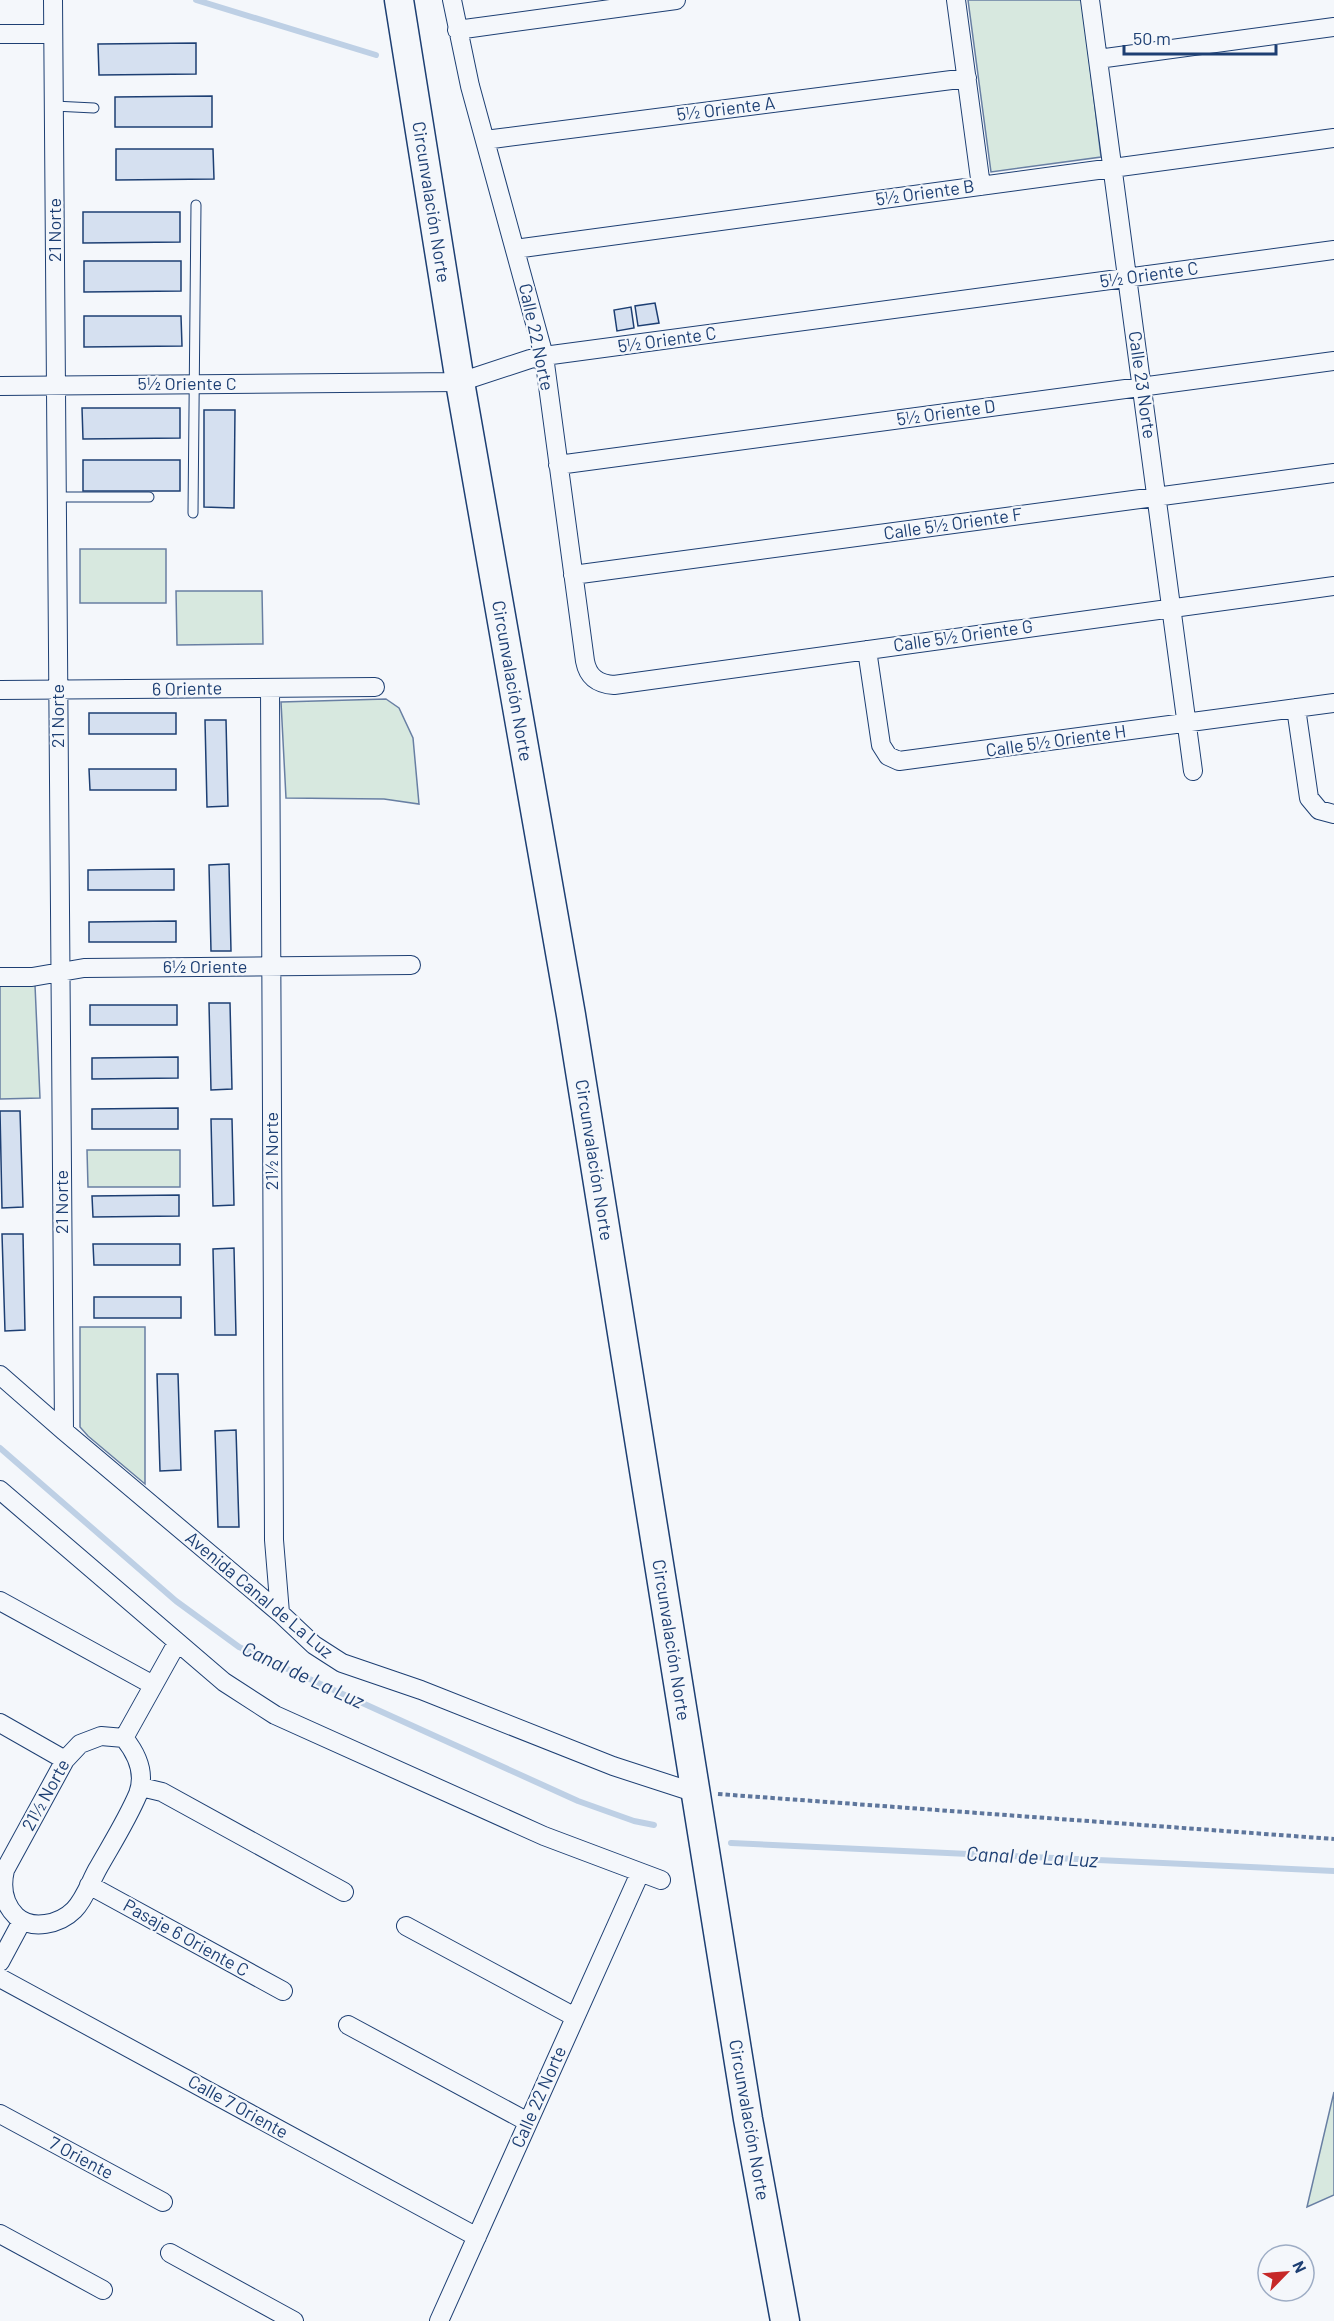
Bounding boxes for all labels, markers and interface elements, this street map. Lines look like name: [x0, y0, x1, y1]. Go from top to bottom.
scale bar: [1124, 18, 1276, 56]
text: 50 m: [1133, 27, 1171, 49]
street label: 5½ Oriente A: [675, 91, 777, 125]
street label: Circunvalación Norte: [408, 120, 456, 284]
street label: 5½ Oriente B: [874, 174, 976, 210]
street label: 21 Norte: [43, 198, 65, 262]
street label: 5½ Oriente C: [1098, 256, 1200, 292]
street label: Calle 22 Norte: [515, 281, 559, 392]
street label: 5½ Oriente C: [616, 321, 718, 357]
street label: Calle 23 Norte: [1125, 330, 1161, 440]
street label: 5½ Oriente C: [137, 372, 237, 394]
street label: 5½ Oriente D: [895, 394, 997, 430]
street label: Calle 5½ Oriente F: [882, 502, 1024, 544]
street label: Circunvalación Norte: [488, 599, 538, 763]
street label: Calle 5½ Oriente G: [892, 614, 1034, 656]
street label: 6 Oriente: [152, 676, 222, 700]
street label: 21 Norte: [46, 684, 68, 748]
street label: Calle 5½ Oriente H: [984, 719, 1127, 761]
street label: 6½ Oriente: [163, 955, 247, 977]
street label: Circunvalación Norte: [571, 1078, 619, 1242]
street label: 21½ Norte: [260, 1112, 282, 1190]
street label: 21 Norte: [50, 1170, 72, 1234]
street label: Avenida Canal de La Luz: [181, 1526, 338, 1662]
street label: Circunvalación Norte: [648, 1558, 696, 1722]
water label: Canal de La Luz: [239, 1635, 369, 1713]
street label: 21½ Norte: [17, 1755, 74, 1834]
water label: Canal de La Luz: [966, 1841, 1099, 1871]
street label: Pasaje 6 Oriente C: [120, 1894, 253, 1981]
street label: Circunvalación Norte: [725, 2038, 775, 2202]
street label: Calle 22 Norte: [506, 2042, 570, 2151]
street label: Calle 7 Oriente: [185, 2070, 292, 2143]
street label: 7 Oriente: [46, 2131, 117, 2183]
north arrow: [1256, 2243, 1316, 2303]
text: N: [1289, 2258, 1311, 2275]

